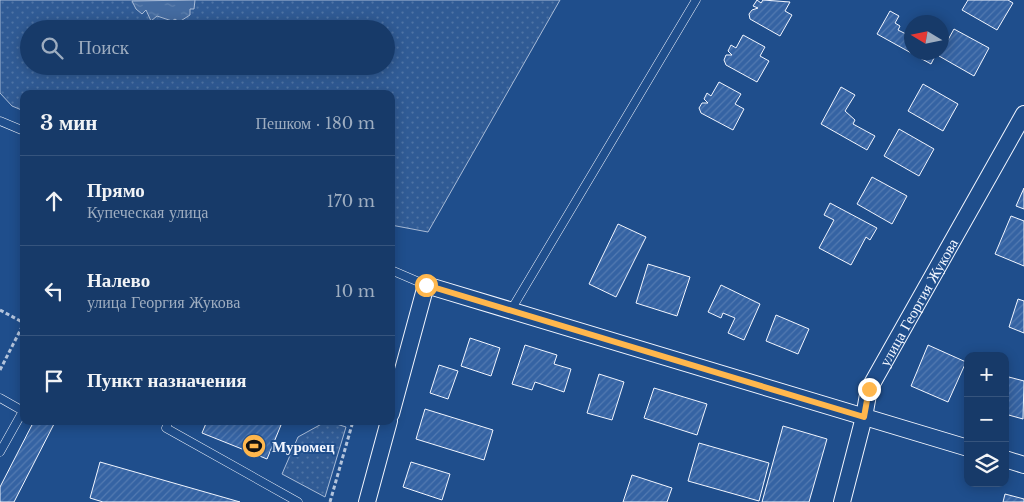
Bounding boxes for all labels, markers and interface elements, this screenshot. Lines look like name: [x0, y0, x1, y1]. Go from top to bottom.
north arrow: [904, 15, 949, 60]
search box: [20, 20, 395, 75]
icon: search: [38, 34, 66, 62]
text: Поиск: [78, 36, 129, 59]
text: 3 мин: [40, 110, 97, 136]
text: Пешком · 180 m: [255, 113, 375, 133]
text: Прямо: [87, 179, 145, 202]
icon: ahead: [40, 187, 68, 215]
text: 170 m: [327, 191, 375, 211]
text: Купеческая улица: [87, 202, 208, 222]
street label: улица Георгия Жукова: [874, 235, 962, 369]
text: Налево: [87, 269, 150, 292]
route start: [415, 274, 438, 297]
icon: left: [40, 277, 68, 305]
text: 10 m: [335, 281, 375, 301]
text: улица Георгия Жукова: [87, 292, 240, 312]
map controls: [964, 352, 1009, 487]
button: +: [964, 352, 1009, 397]
icon: arrive: [40, 367, 68, 395]
text: Пункт назначения: [87, 369, 247, 392]
route end: [858, 378, 881, 401]
button: −: [964, 397, 1009, 442]
sports icon: Муромец: [241, 433, 267, 459]
place label: Муромец: [272, 437, 335, 456]
button: layers: [964, 442, 1009, 487]

